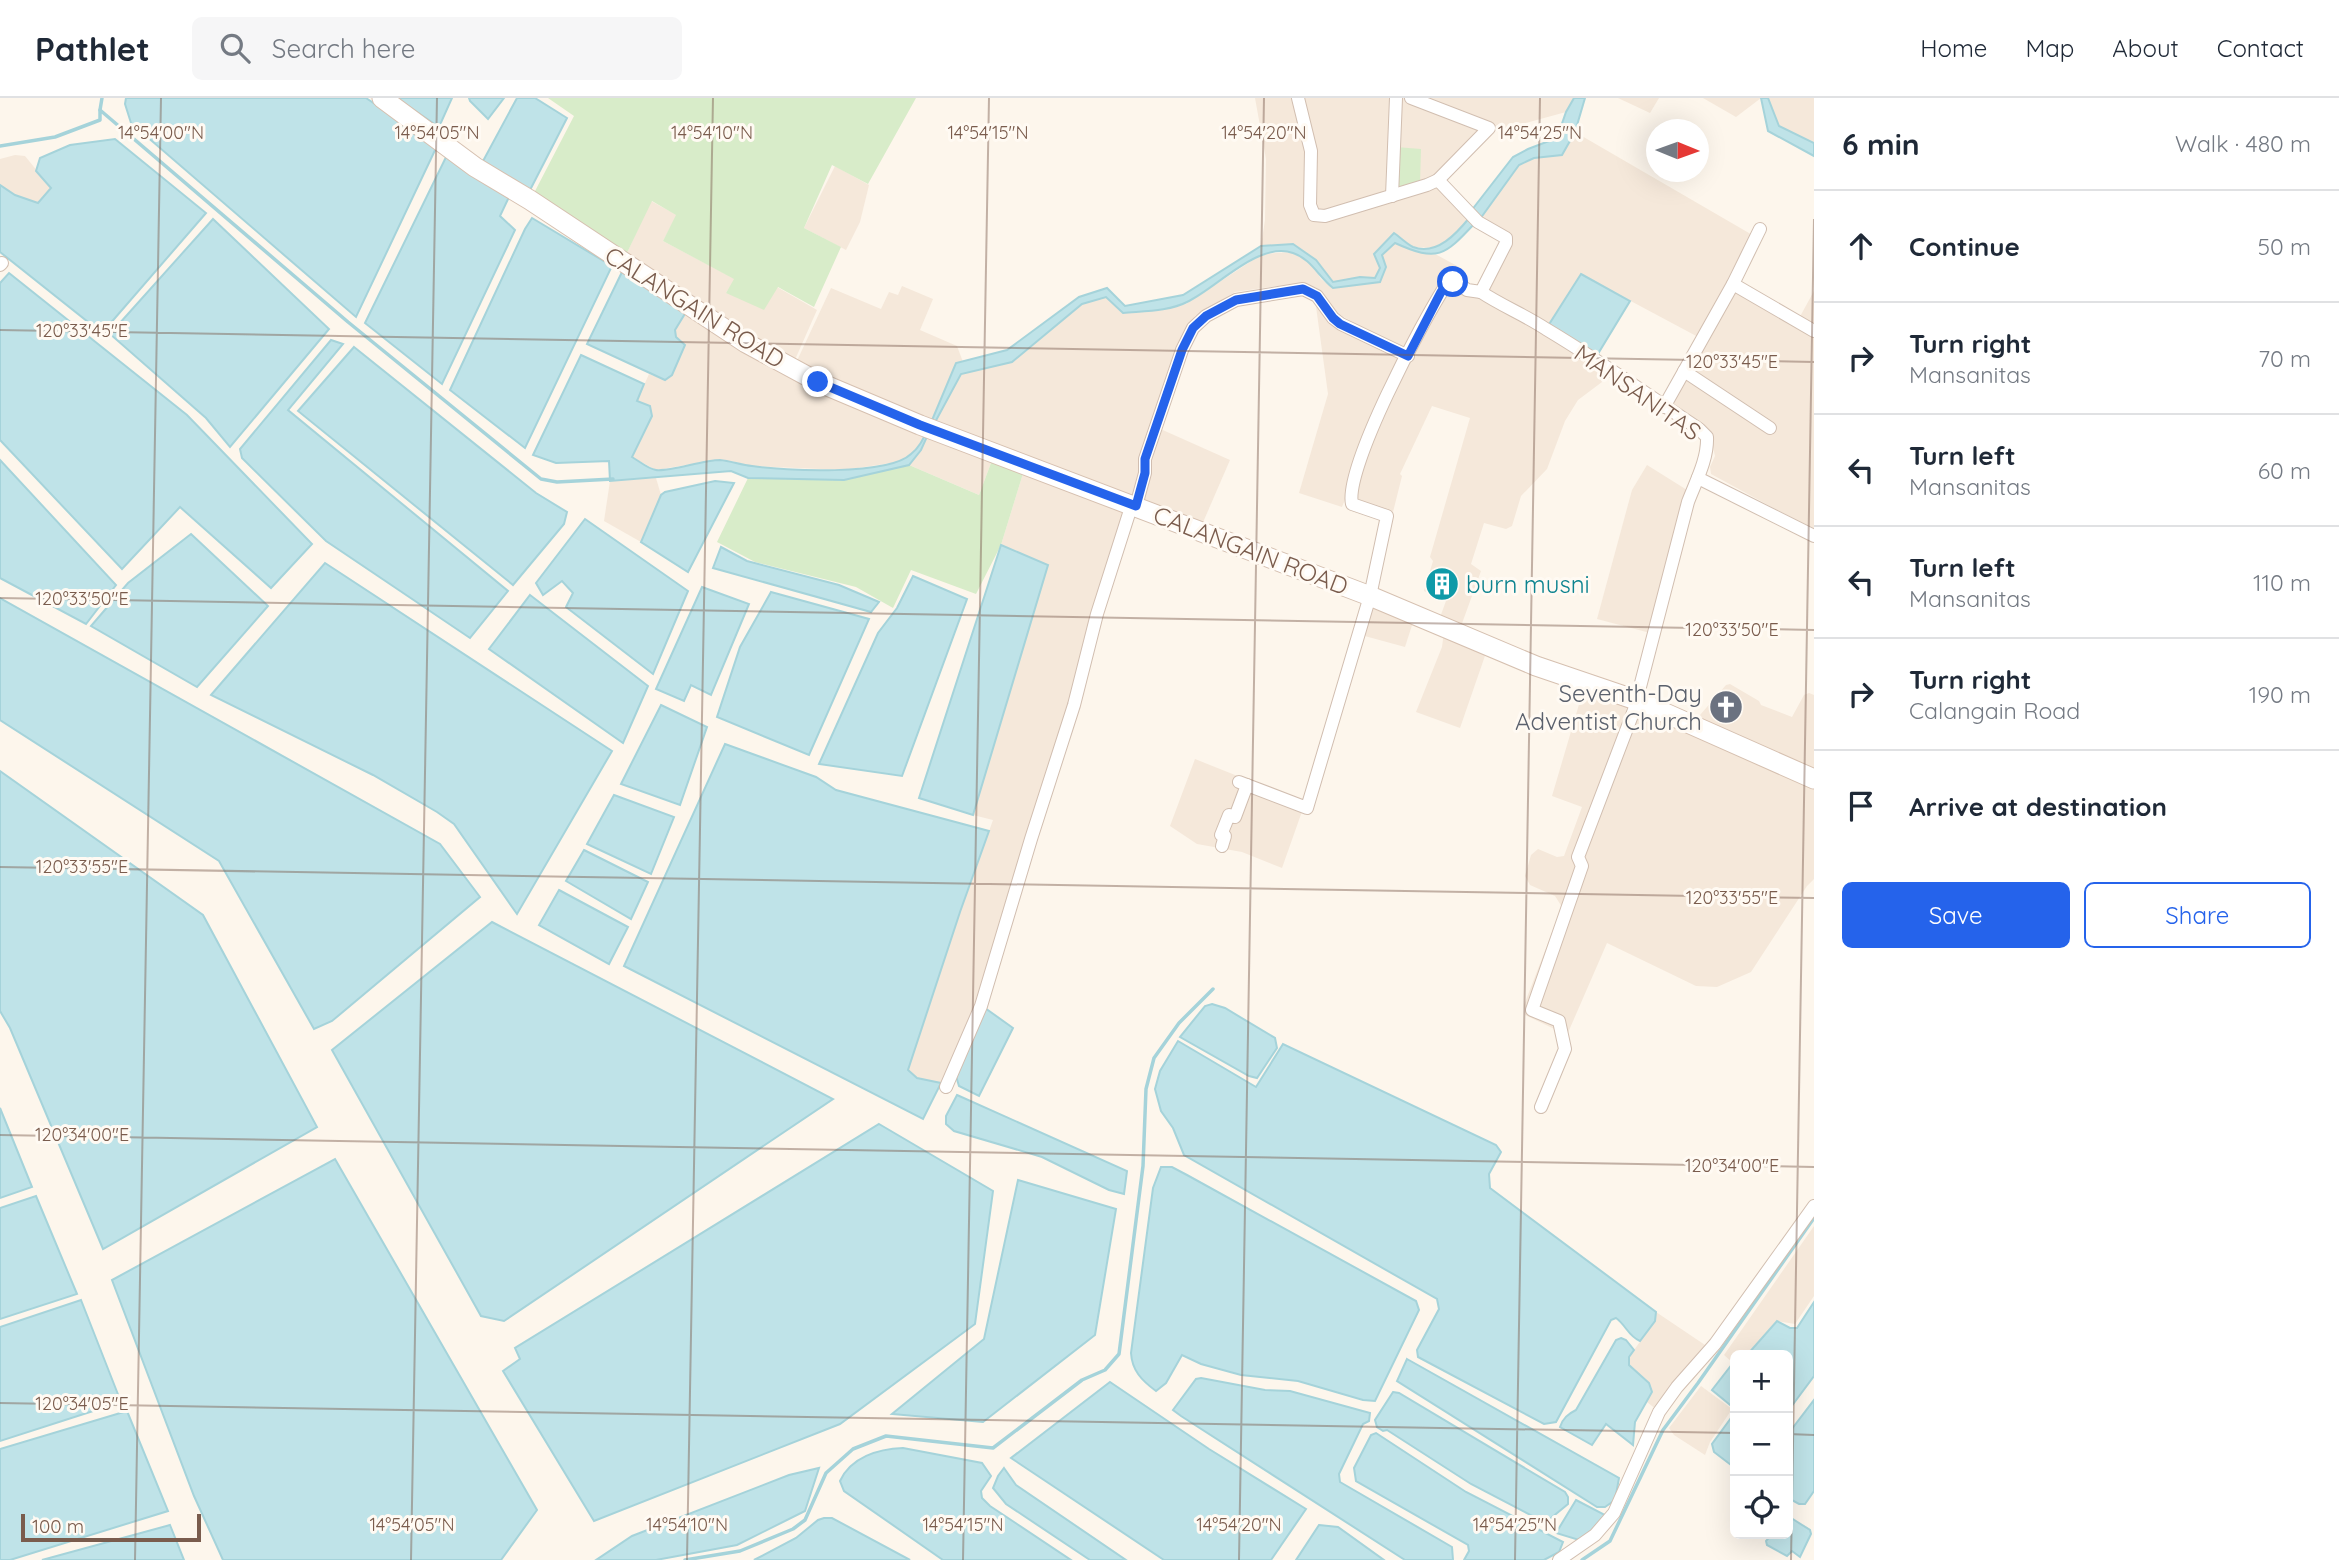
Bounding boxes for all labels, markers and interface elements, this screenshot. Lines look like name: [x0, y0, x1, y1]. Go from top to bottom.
search box: [192, 17, 682, 80]
text: Pathlet: [35, 28, 150, 69]
icon: search: [216, 29, 254, 67]
text: Search here: [272, 32, 415, 65]
text: Home: [1920, 33, 1987, 63]
text: Map: [2025, 33, 2074, 63]
text: About: [2112, 33, 2179, 63]
text: Contact: [2217, 33, 2304, 63]
north arrow: [1646, 119, 1709, 182]
text: 14°54'00"N: [118, 121, 204, 144]
text: 14°54'05"N: [394, 121, 480, 144]
text: 14°54'10"N: [671, 121, 753, 144]
text: 14°54'15"N: [947, 121, 1029, 144]
text: 14°54'20"N: [1221, 121, 1307, 144]
text: 14°54'25"N: [1498, 121, 1582, 144]
text: 6 min: [1842, 125, 1920, 163]
text: Walk · 480 m: [2175, 129, 2311, 158]
icon: ahead: [1842, 227, 1880, 265]
text: Continue: [1909, 230, 2020, 263]
text: 50 m: [2258, 232, 2311, 261]
street label: CALANGAIN ROAD: [600, 240, 790, 374]
route start: [1437, 266, 1468, 297]
text: 120°33'45"E: [36, 319, 128, 342]
text: Turn right: [1909, 327, 2031, 360]
street label: MANSANITAS: [1569, 337, 1707, 447]
icon: right: [1842, 339, 1880, 377]
text: 70 m: [2258, 344, 2311, 373]
text: 120°33'45"E: [1686, 350, 1778, 373]
text: Mansanitas: [1909, 360, 2031, 389]
route end: [802, 366, 833, 397]
text: Turn left: [1909, 439, 2016, 472]
icon: left: [1842, 451, 1880, 489]
text: 60 m: [2258, 456, 2311, 485]
text: Mansanitas: [1909, 472, 2031, 501]
street label: CALANGAIN ROAD: [1149, 499, 1353, 601]
text: Turn left: [1909, 551, 2016, 584]
icon: left: [1842, 563, 1880, 601]
building icon: burn musni: [1423, 565, 1461, 603]
text: 110 m: [2253, 568, 2311, 597]
place label: burn musni: [1466, 569, 1590, 599]
text: Mansanitas: [1909, 584, 2031, 613]
text: 120°33'50"E: [35, 587, 129, 610]
text: 120°33'50"E: [1685, 618, 1779, 641]
text: Turn right: [1909, 663, 2031, 696]
icon: right: [1842, 675, 1880, 713]
place label: Seventh-Day Adventist Church: [1515, 678, 1702, 736]
text: 190 m: [2249, 680, 2311, 709]
church icon: Seventh-Day Adventist Church: [1707, 688, 1745, 726]
text: Calangain Road: [1909, 696, 2080, 725]
icon: arrive: [1842, 787, 1880, 825]
text: Arrive at destination: [1909, 790, 2167, 823]
text: 120°33'55"E: [36, 855, 128, 878]
button: Save: [1842, 882, 2070, 948]
button: Share: [2084, 882, 2311, 948]
text: 120°33'55"E: [1686, 886, 1778, 909]
text: 120°34'00"E: [35, 1123, 129, 1146]
text: 120°34'00"E: [1685, 1154, 1779, 1177]
map controls: [1730, 1350, 1793, 1539]
button: +: [1730, 1350, 1793, 1413]
text: 120°34'05"E: [35, 1392, 129, 1415]
button: −: [1730, 1413, 1793, 1476]
button: locate: [1730, 1476, 1793, 1539]
scale bar: [21, 1511, 201, 1543]
text: 14°54'05"N: [369, 1513, 455, 1536]
text: 14°54'10"N: [646, 1513, 728, 1536]
text: 14°54'15"N: [922, 1513, 1004, 1536]
text: 14°54'20"N: [1196, 1513, 1282, 1536]
text: 14°54'25"N: [1473, 1513, 1557, 1536]
text: 100 m: [32, 1514, 84, 1538]

